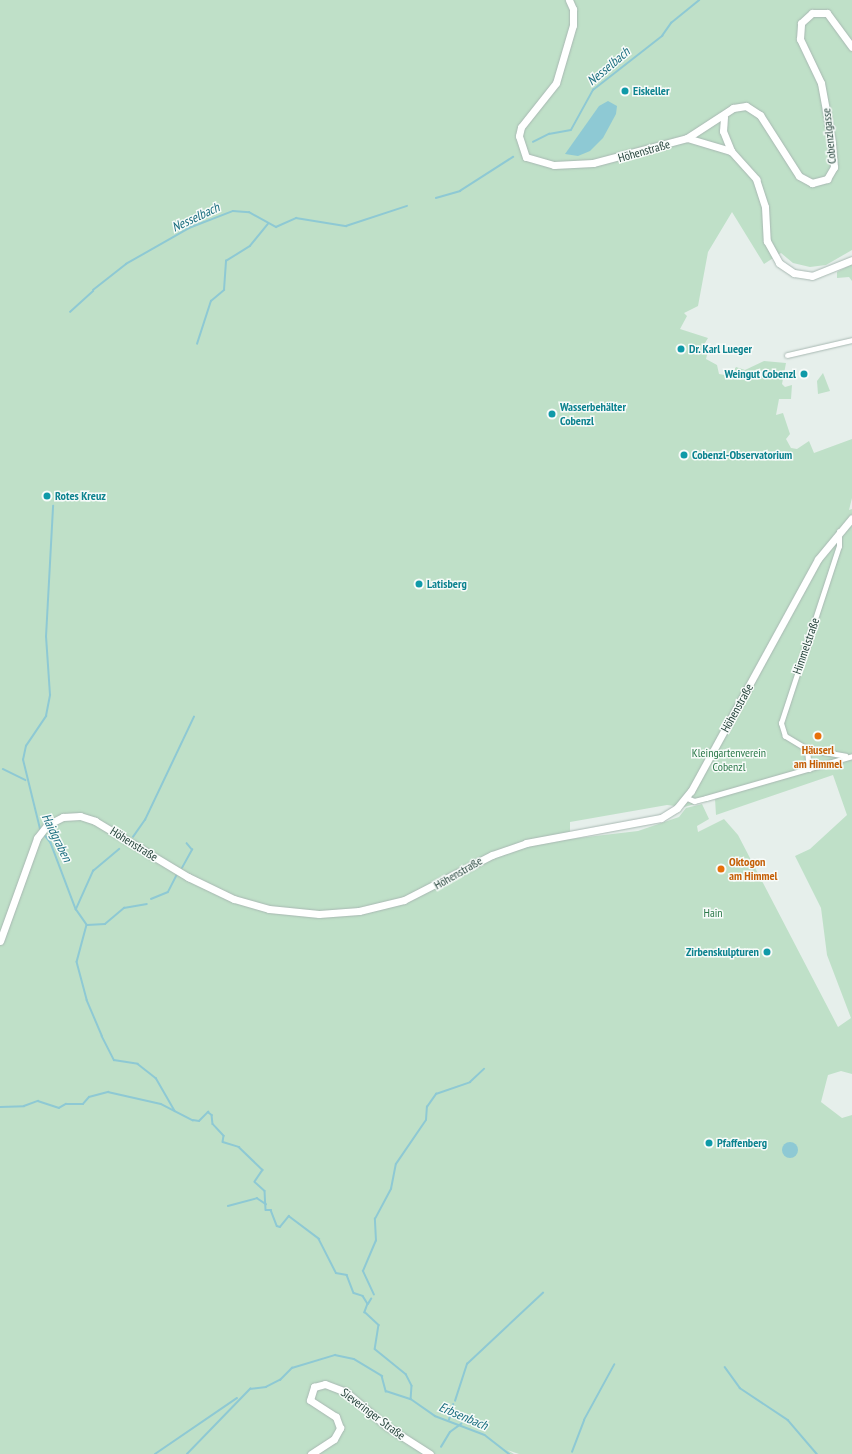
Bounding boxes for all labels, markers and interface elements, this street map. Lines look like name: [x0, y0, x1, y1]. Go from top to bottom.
water label: Nesselbach: [585, 45, 633, 89]
place label: Eiskeller: [633, 84, 670, 98]
marker: Eiskeller: [620, 86, 630, 96]
street label: Cobenzlgasse: [819, 107, 839, 165]
street label: Höhenstraße: [616, 137, 672, 165]
water label: Nesselbach: [170, 200, 222, 236]
place label: Dr. Karl Lueger: [689, 342, 753, 356]
marker: Dr. Karl Lueger: [676, 344, 686, 354]
place label: Weingut Cobenzl: [724, 367, 796, 381]
marker: Weingut Cobenzl: [799, 369, 809, 379]
place label: Wasserbehälter Cobenzl: [560, 400, 626, 428]
marker: Wasserbehälter Cobenzl: [547, 409, 557, 419]
place label: Cobenzl-Observatorium: [692, 448, 792, 462]
marker: Cobenzl-Observatorium: [679, 450, 689, 460]
place label: Rotes Kreuz: [55, 489, 106, 503]
marker: Rotes Kreuz: [42, 491, 52, 501]
place label: Latisberg: [427, 577, 467, 591]
marker: Latisberg: [414, 579, 424, 589]
street label: Himmelstraße: [790, 616, 822, 676]
street label: Höhenstraße: [718, 681, 756, 735]
marker: Häuserl am Himmel: [813, 731, 823, 741]
place label: Häuserl am Himmel: [794, 743, 842, 771]
park label: Kleingartenverein Cobenzl: [692, 746, 766, 774]
water label: Haidgraben: [38, 811, 74, 865]
street label: Höhenstraße: [108, 824, 160, 864]
street label: Höhenstraße: [431, 853, 485, 893]
place label: Oktogon am Himmel: [729, 855, 777, 883]
marker: Oktogon am Himmel: [716, 864, 726, 874]
park label: Hain: [703, 906, 723, 920]
place label: Zirbenskulpturen: [686, 945, 759, 959]
marker: Zirbenskulpturen: [762, 947, 772, 957]
place label: Pfaffenberg: [717, 1136, 767, 1150]
marker: Pfaffenberg: [704, 1138, 714, 1148]
street label: Sieveringer Straße: [338, 1385, 408, 1443]
water label: Erbsenbach: [436, 1400, 490, 1434]

